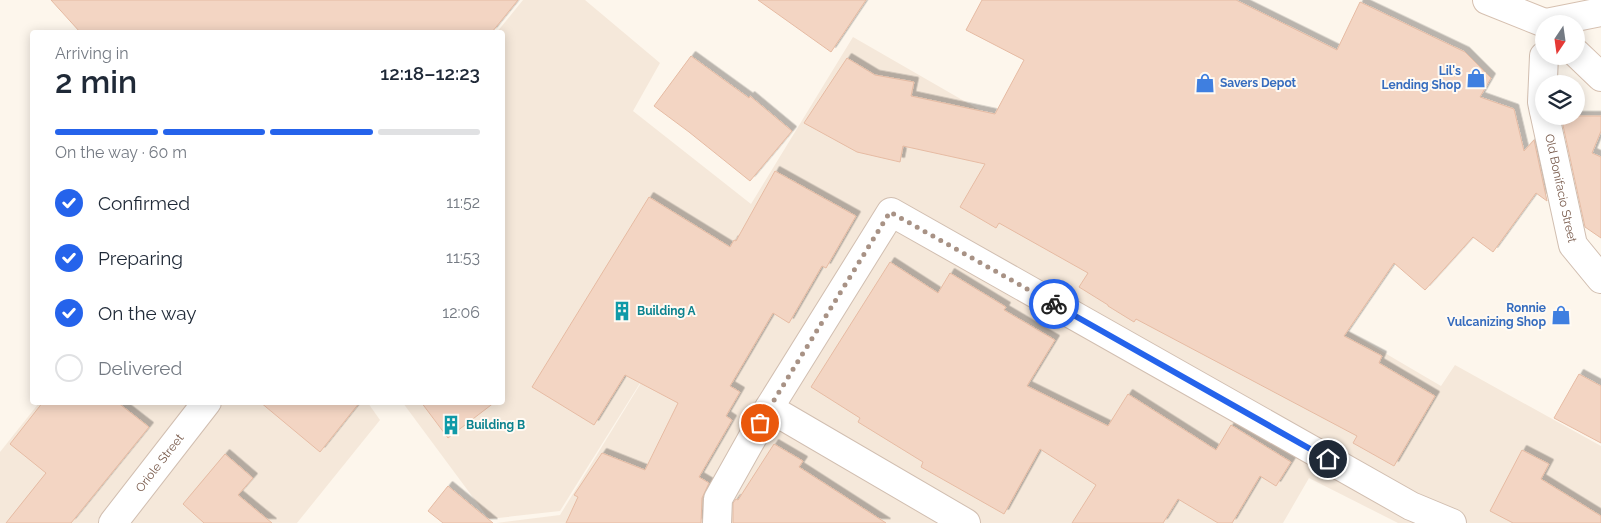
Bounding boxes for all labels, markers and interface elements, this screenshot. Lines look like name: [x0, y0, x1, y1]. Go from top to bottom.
north arrow: [1535, 15, 1585, 65]
map controls: [1535, 15, 1585, 125]
text: Arriving in: [55, 44, 129, 63]
text: 12:18–12:23: [380, 62, 480, 84]
text: 2 min: [55, 63, 137, 100]
place label: Lil's Lending Shop: [1382, 64, 1461, 92]
shop icon: Lil's Lending Shop: [1465, 67, 1487, 89]
shop icon: Savers Depot: [1194, 72, 1216, 94]
button: layers: [1535, 75, 1585, 125]
place label: Savers Depot: [1220, 76, 1297, 90]
street label: Old Bonifacio Street: [1542, 133, 1579, 244]
text: On the way · 60 m: [55, 143, 187, 162]
icon: check: [55, 189, 83, 217]
text: Confirmed: [98, 192, 190, 214]
text: 11:52: [446, 193, 480, 212]
icon: check: [55, 244, 83, 272]
text: Preparing: [98, 247, 183, 269]
text: 11:53: [446, 248, 480, 267]
courier: [1029, 279, 1079, 329]
icon: bike: [1040, 290, 1068, 318]
icon: check: [55, 299, 83, 327]
building icon: Building A: [611, 300, 633, 322]
place label: Ronnie Vulcanizing Shop: [1447, 301, 1546, 329]
text: On the way: [98, 302, 197, 324]
text: 12:06: [442, 303, 480, 322]
place label: Building A: [637, 304, 697, 318]
shop icon: Ronnie Vulcanizing Shop: [1550, 304, 1572, 326]
text: Delivered: [98, 357, 182, 379]
pin: [739, 402, 781, 444]
icon: bag: [746, 409, 774, 437]
building icon: Building B: [440, 414, 462, 436]
place label: Building B: [466, 418, 525, 432]
street label: Oriole Street: [133, 431, 187, 495]
pin: [1307, 438, 1349, 480]
icon: home: [1314, 445, 1342, 473]

